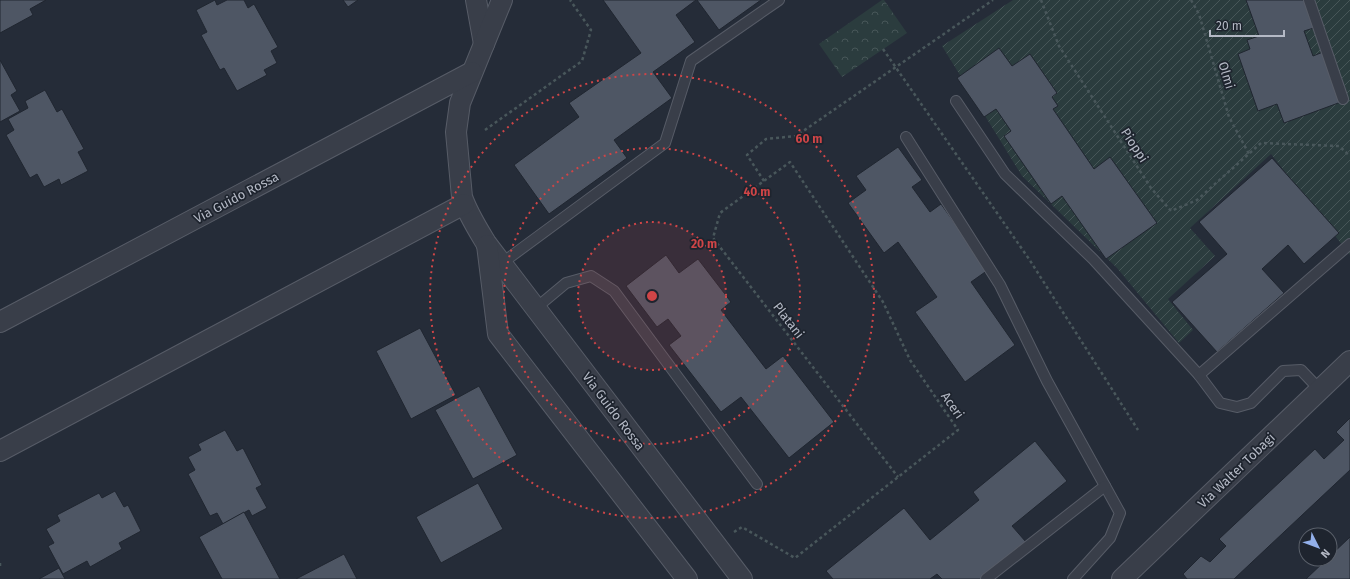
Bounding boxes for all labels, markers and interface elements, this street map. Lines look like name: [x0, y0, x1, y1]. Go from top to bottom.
scale bar: [1210, 12, 1284, 38]
text: 20 m: [1216, 19, 1242, 33]
street label: Olmi: [1215, 60, 1238, 91]
street label: Pioppi: [1118, 125, 1151, 165]
text: 60 m: [796, 132, 822, 146]
street label: Via Guido Rossa: [191, 169, 281, 226]
text: 40 m: [744, 185, 770, 199]
text: 20 m: [691, 237, 717, 251]
centre of rings: [645, 289, 659, 303]
street label: Platani: [770, 299, 807, 341]
street label: Via Guido Rossa: [579, 369, 648, 453]
street label: Aceri: [938, 389, 967, 422]
street label: Via Walter Tobagi: [1195, 430, 1278, 511]
north arrow: [1298, 527, 1338, 567]
text: N: [1318, 546, 1332, 560]

